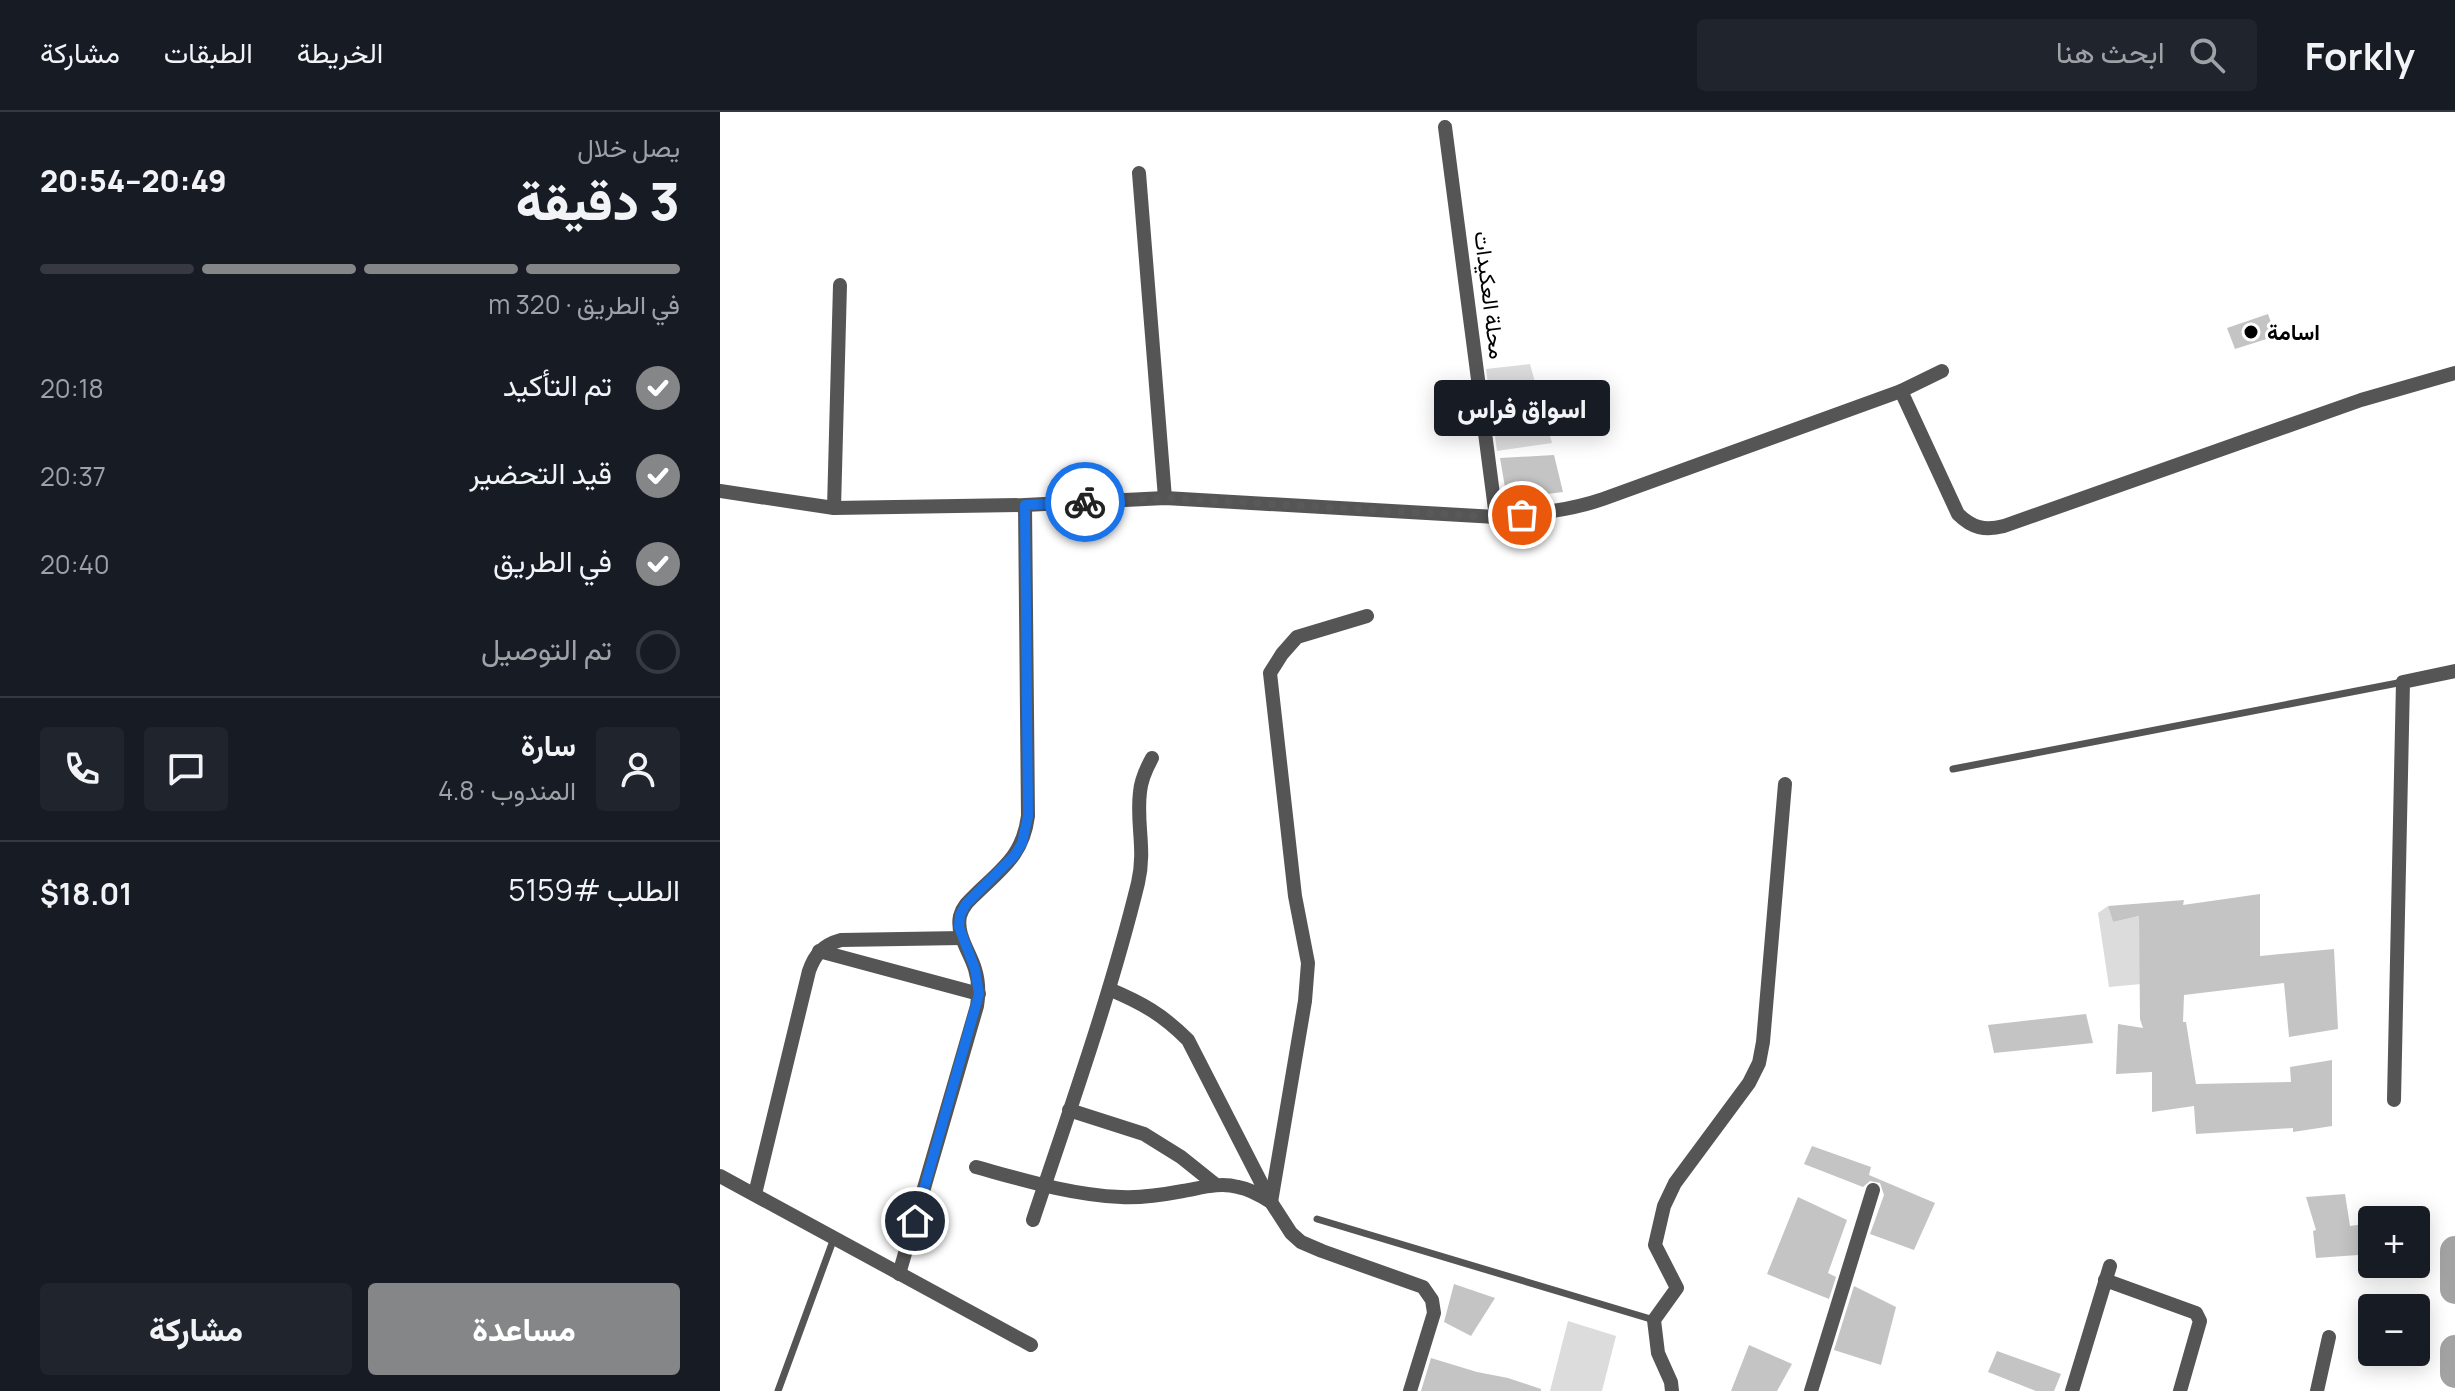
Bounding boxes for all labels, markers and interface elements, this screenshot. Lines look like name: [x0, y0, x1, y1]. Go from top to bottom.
search box: [1697, 19, 2257, 91]
text: Forkly: [2305, 29, 2415, 81]
text: ابحث هنا: [2056, 31, 2165, 72]
text: مشاركة: [40, 33, 120, 71]
text: الطبقات: [164, 33, 253, 71]
text: الخريطة: [297, 33, 383, 71]
icon: search: [2185, 33, 2229, 77]
text: يصل خلال: [577, 129, 680, 165]
text: 20:49–20:54: [40, 160, 227, 201]
text: 3 دقيقة: [516, 165, 680, 236]
street label: محلة العكيدات: [1467, 229, 1513, 361]
text: في الطريق · 320 m: [488, 286, 680, 322]
place label: اسامة: [2267, 317, 2320, 347]
marker: اسامة: [2242, 323, 2260, 341]
text: تم التأكيد: [503, 364, 612, 405]
icon: check: [636, 366, 680, 410]
text: 20:18: [40, 370, 104, 406]
callout: اسواق فراس: [1434, 379, 1610, 435]
text: اسواق فراس: [1457, 390, 1587, 426]
text: قيد التحضير: [469, 452, 612, 493]
icon: check: [636, 454, 680, 498]
text: 20:37: [40, 458, 106, 494]
courier: [1045, 462, 1125, 542]
icon: bike: [1063, 480, 1107, 524]
pin: [1488, 481, 1556, 549]
icon: bag: [1500, 493, 1544, 537]
text: في الطريق: [493, 540, 612, 581]
icon: check: [636, 542, 680, 586]
text: 20:40: [40, 546, 110, 582]
text: تم التوصيل: [481, 628, 612, 669]
text: سارة: [521, 724, 576, 765]
button: phone: [40, 727, 124, 811]
button: chat: [144, 727, 228, 811]
button: person: [596, 727, 680, 811]
text: المندوب · 4.8: [438, 772, 576, 808]
text: الطلب #5159: [508, 869, 680, 910]
text: $18.01: [40, 873, 132, 914]
pin: [881, 1187, 949, 1255]
icon: home: [893, 1199, 937, 1243]
map controls: [2358, 1206, 2430, 1366]
button: +: [2358, 1206, 2430, 1278]
button: مشاركة: [40, 1283, 352, 1375]
button: مساعدة: [368, 1283, 680, 1375]
button: −: [2358, 1294, 2430, 1366]

